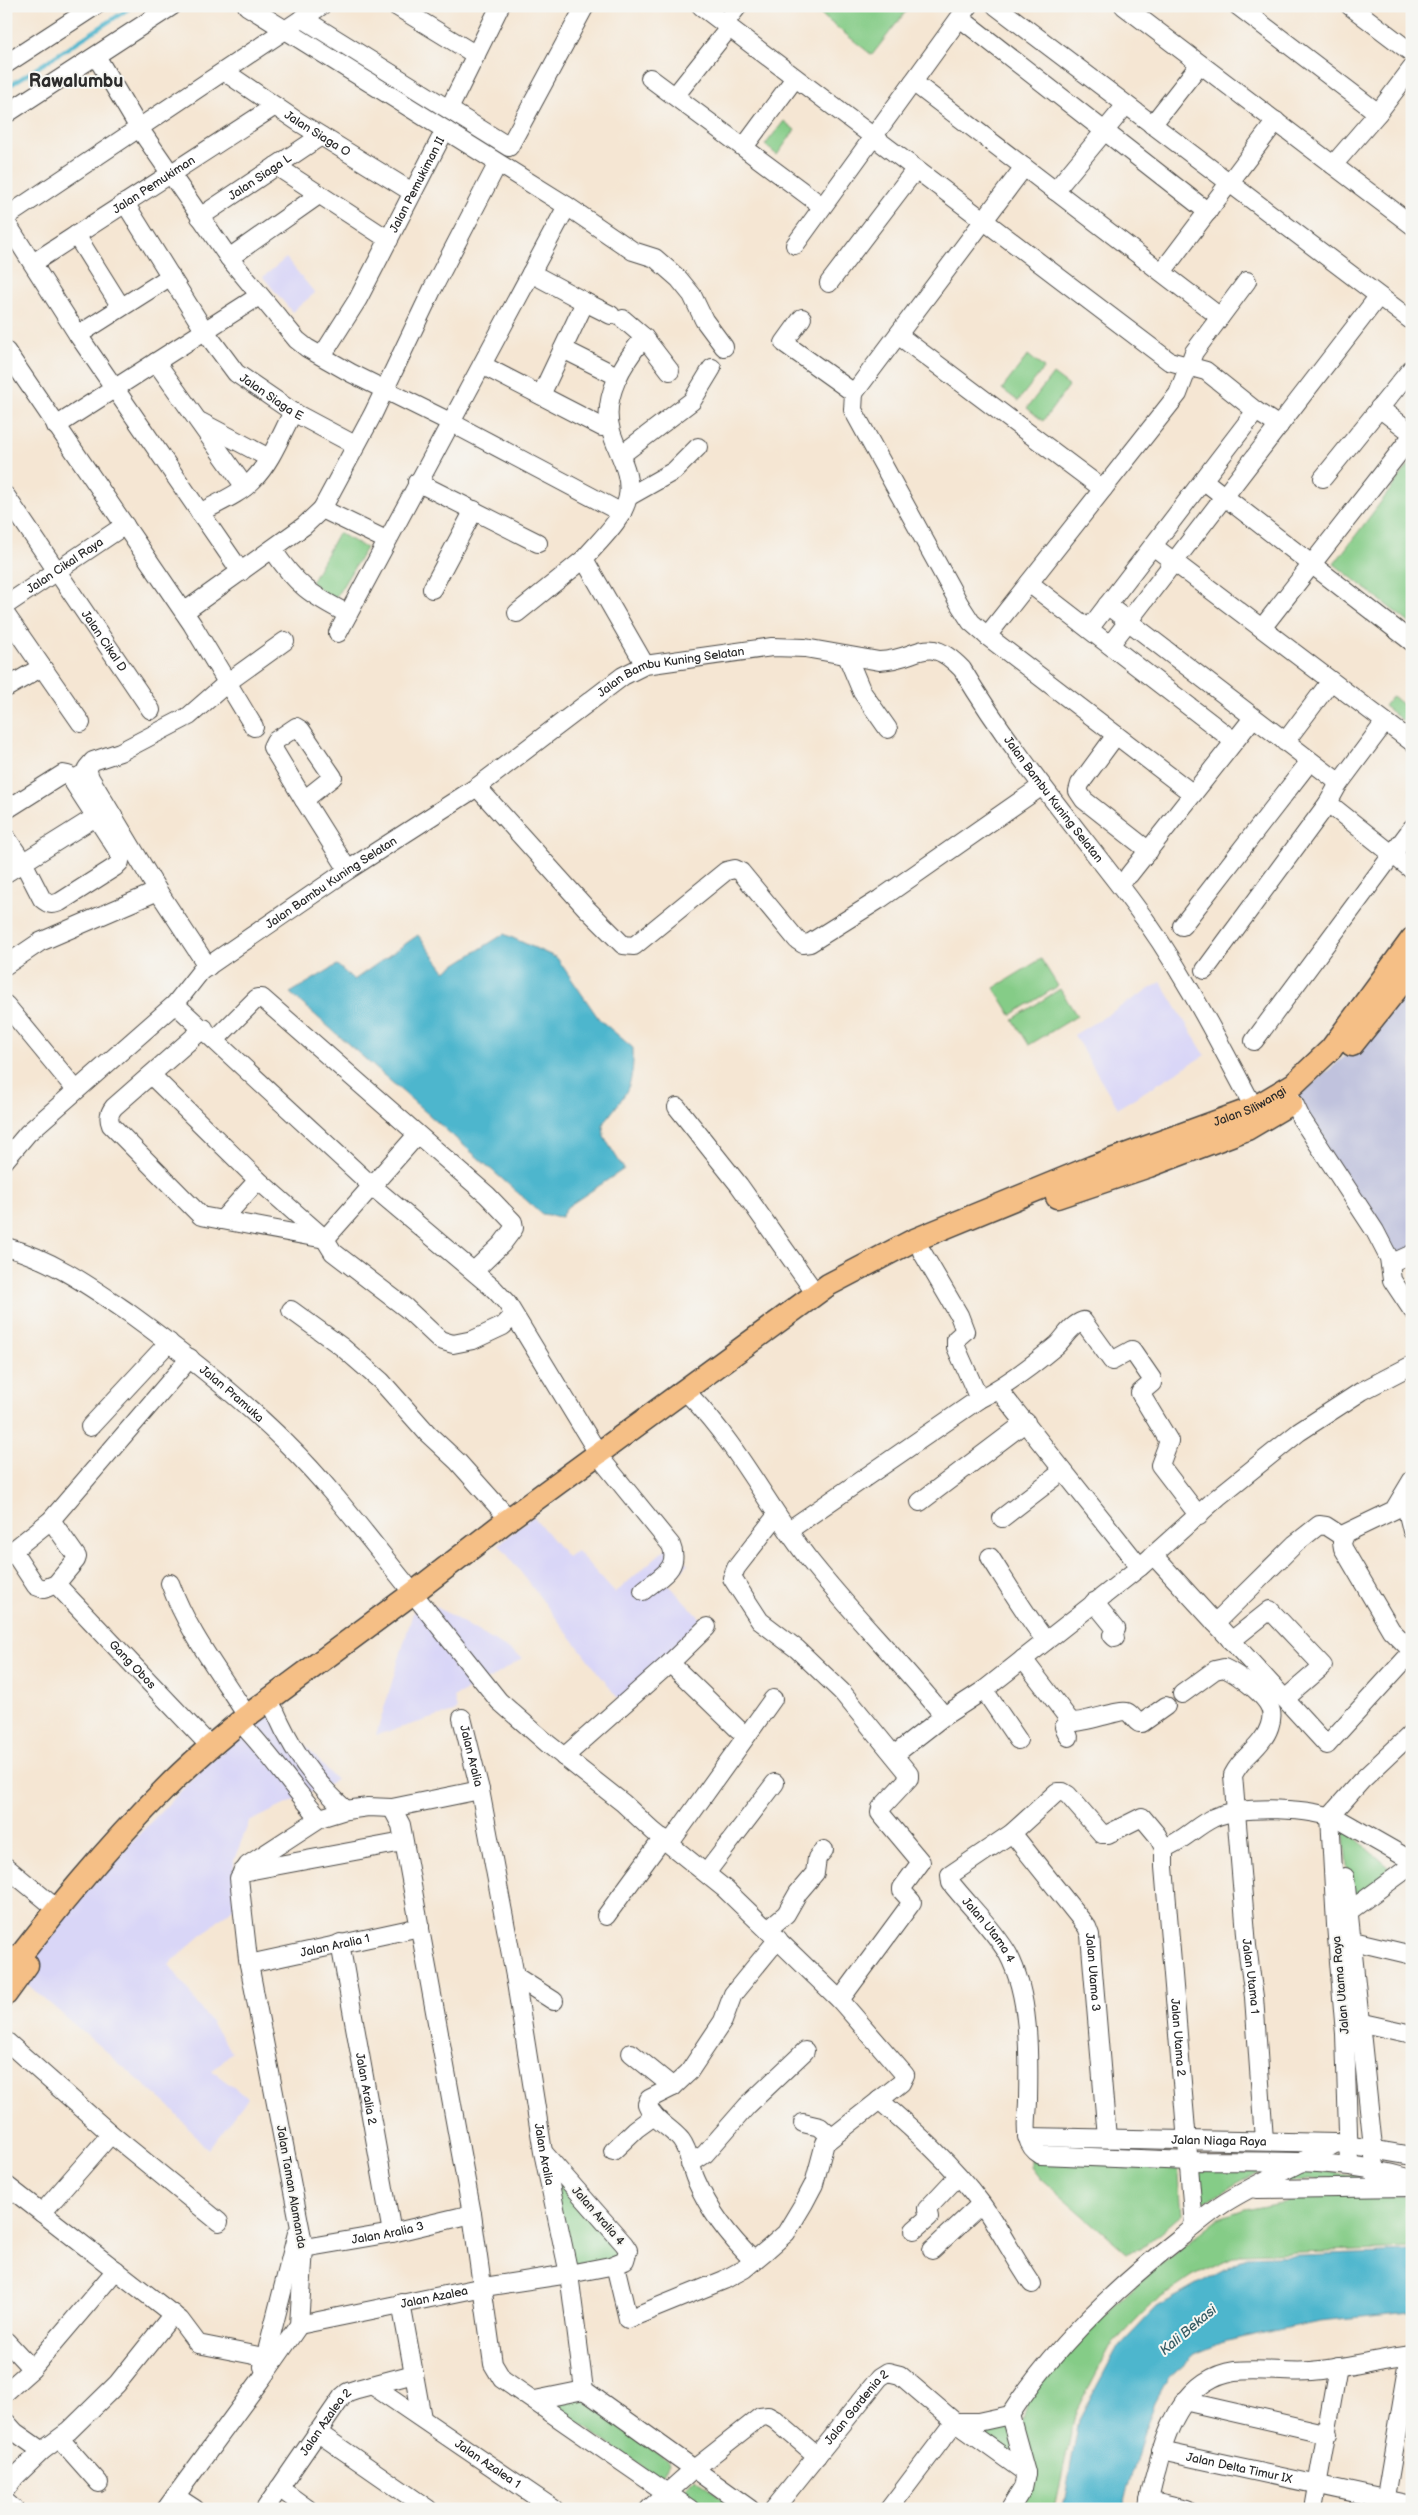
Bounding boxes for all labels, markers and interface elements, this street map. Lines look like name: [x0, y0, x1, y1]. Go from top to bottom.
district label: Rawalumbu: [29, 71, 123, 92]
street label: Jalan Siaga O: [282, 107, 353, 160]
street label: Jalan Pemukiman II: [386, 134, 448, 235]
street label: Jalan Siaga L: [225, 150, 294, 203]
street label: Jalan Pemukiman: [110, 152, 198, 217]
street label: Jalan Siaga E: [237, 370, 306, 424]
street label: Jalan Cikal Raya: [24, 534, 106, 597]
street label: Jalan Cikal D: [78, 607, 130, 675]
street label: Jalan Bambu Kuning Selatan: [594, 643, 745, 700]
street label: Jalan Bambu Kuning Selatan: [1001, 733, 1106, 866]
street label: Jalan Bambu Kuning Selatan: [263, 833, 400, 932]
street label: Jalan Siliwangi: [1211, 1083, 1289, 1130]
street label: Jalan Pramuka: [197, 1362, 267, 1425]
street label: Gang Obos: [106, 1637, 159, 1692]
street label: Jalan Aralia: [457, 1724, 486, 1788]
street label: Jalan Utama 4: [959, 1894, 1019, 1965]
street label: Jalan Aralia 1: [299, 1931, 371, 1960]
street label: Jalan Utama 3: [1082, 1932, 1104, 2012]
street label: Jalan Utama Raya: [1329, 1935, 1353, 2035]
street label: Jalan Utama 1: [1239, 1938, 1263, 2014]
street label: Jalan Utama 2: [1168, 1998, 1189, 2077]
street label: Jalan Aralia 2: [352, 2051, 380, 2126]
street label: Jalan Aralia: [531, 2122, 557, 2187]
street label: Jalan Taman Alamanda: [273, 2124, 309, 2250]
street label: Jalan Niaga Raya: [1171, 2132, 1267, 2149]
street label: Jalan Aralia 4: [568, 2183, 628, 2249]
street label: Jalan Aralia 3: [350, 2218, 425, 2247]
street label: Jalan Azalea: [399, 2283, 469, 2311]
water label: Kali Bekasi: [1156, 2301, 1221, 2359]
street label: Jalan Gardenia 2: [821, 2366, 891, 2448]
street label: Jalan Azalea 2: [297, 2385, 354, 2458]
street label: Jalan Azalea 1: [452, 2436, 523, 2492]
street label: Jalan Delta Timur IX: [1185, 2449, 1294, 2487]

